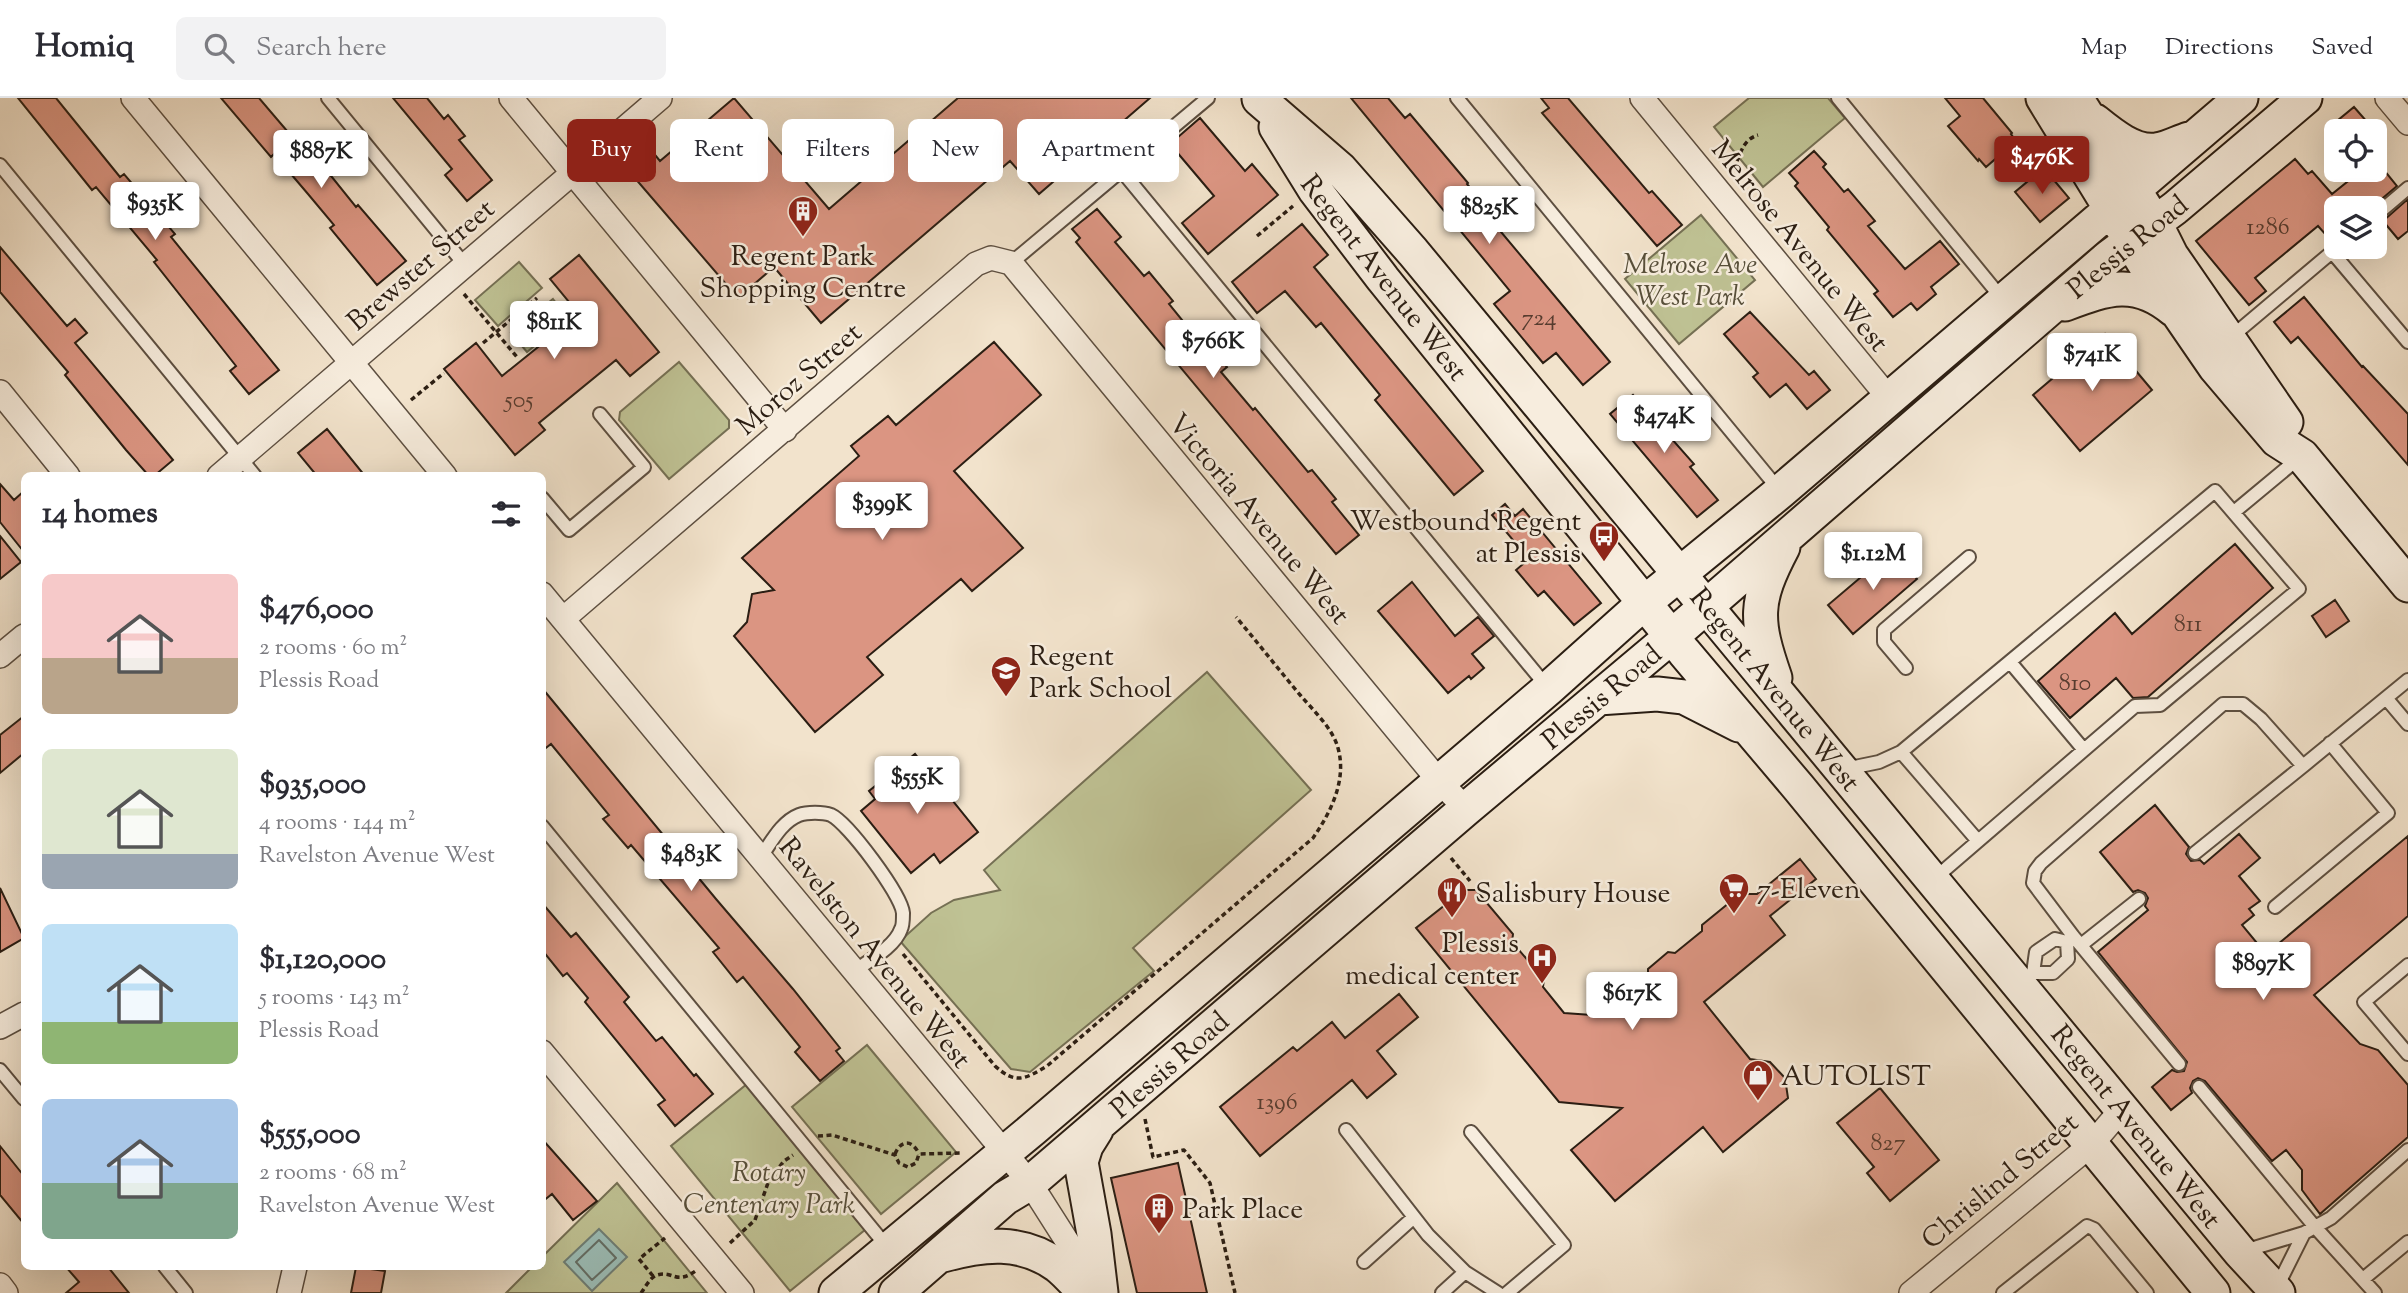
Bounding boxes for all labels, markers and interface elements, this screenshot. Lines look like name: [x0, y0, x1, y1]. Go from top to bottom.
search box: [176, 17, 666, 80]
text: Homiq: [35, 24, 134, 72]
icon: search: [200, 29, 238, 67]
text: Search here: [256, 30, 387, 67]
text: Map: [2081, 31, 2127, 65]
text: Directions: [2165, 31, 2273, 65]
text: Saved: [2311, 31, 2373, 65]
chip: Buy: [567, 119, 656, 182]
chip: Rent: [670, 119, 768, 182]
chip: Filters: [782, 119, 894, 182]
chip: New: [908, 119, 1003, 182]
chip: Apartment: [1017, 119, 1179, 182]
map controls: [2324, 119, 2387, 259]
button: locate: [2324, 119, 2387, 182]
pin: $887K: [272, 130, 370, 190]
street label: Melrose Avenue West: [1700, 132, 1897, 362]
text: $887K: [289, 136, 353, 169]
pin: $476K: [1993, 136, 2091, 196]
text: $476K: [2010, 142, 2074, 175]
street label: Regent Avenue West: [1289, 167, 1476, 391]
pin: $935K: [106, 183, 204, 242]
pin: $825K: [1440, 186, 1538, 246]
street label: Plessis Road: [2059, 187, 2198, 310]
text: $935K: [126, 188, 184, 221]
street label: Brewster Street: [339, 191, 505, 342]
text: $825K: [1460, 192, 1518, 225]
building icon: Regent Park Shopping Centre: [786, 194, 820, 238]
button: layers: [2324, 196, 2387, 259]
house number: 1286: [2246, 211, 2290, 245]
place label: Regent Park Shopping Centre: [700, 238, 906, 310]
park label: Melrose Ave West Park: [1623, 246, 1757, 318]
pin: $811K: [505, 302, 603, 361]
house number: 724: [1521, 302, 1557, 336]
text: $811K: [526, 307, 582, 340]
street label: Moroz Street: [728, 314, 872, 446]
pin: $766K: [1164, 320, 1262, 380]
text: $766K: [1181, 326, 1245, 359]
pin: $741K: [2043, 334, 2141, 393]
text: $741K: [2063, 339, 2121, 372]
house number: 505: [502, 384, 534, 418]
pin: $474K: [1615, 396, 1713, 455]
text: $474K: [1633, 401, 1695, 434]
street label: Victoria Avenue West: [1157, 406, 1358, 635]
pin: $399K: [833, 482, 931, 542]
text: $399K: [852, 488, 912, 521]
text: 14 homes: [42, 493, 158, 536]
icon: filters: [487, 495, 525, 533]
place label: Westbound Regent at Plessis: [1350, 503, 1581, 575]
bus stop icon: Westbound Regent at Plessis: [1587, 519, 1621, 563]
pin: $1.12M: [1816, 532, 1930, 592]
text: $1.12M: [1840, 538, 1906, 571]
street label: Regent Avenue West: [1679, 580, 1869, 802]
text: $476,000: [259, 589, 374, 632]
icon: home: [98, 602, 182, 686]
house number: 811: [2174, 608, 2202, 642]
text: 2 rooms · 60 m²: [259, 632, 407, 665]
street label: Plessis Road: [1534, 636, 1672, 761]
place label: Regent Park School: [1029, 638, 1172, 710]
school or university icon: Regent Park School: [989, 654, 1023, 698]
text: Plessis Road: [259, 665, 379, 698]
house number: 810: [2059, 667, 2091, 701]
pin: $555K: [868, 756, 966, 816]
text: $555K: [891, 762, 943, 795]
text: $935,000: [259, 764, 366, 807]
icon: home: [98, 777, 182, 861]
text: 4 rooms · 144 m²: [259, 807, 416, 840]
street label: Ravelston Avenue West: [768, 830, 980, 1078]
pin: $483K: [642, 834, 740, 893]
text: $483K: [660, 839, 722, 872]
text: Ravelston Avenue West: [259, 840, 495, 873]
supermarket icon: 7-Eleven: [1717, 871, 1751, 915]
place label: 7-Eleven: [1757, 871, 1861, 911]
restaurant icon: Salisbury House: [1435, 875, 1469, 919]
place label: Salisbury House: [1475, 875, 1671, 915]
place label: Plessis medical center: [1345, 925, 1519, 997]
text: $1,120,000: [259, 939, 386, 982]
hospital icon: Plessis medical center: [1525, 941, 1559, 985]
pin: $897K: [2214, 942, 2312, 1002]
text: $897K: [2231, 948, 2295, 981]
icon: home: [98, 952, 182, 1036]
pin: $617K: [1583, 972, 1681, 1032]
text: $617K: [1602, 978, 1662, 1011]
text: 5 rooms · 143 m²: [259, 982, 410, 1015]
street label: Plessis Road: [1103, 1003, 1239, 1129]
text: Plessis Road: [259, 1015, 379, 1048]
street label: Regent Avenue West: [2040, 1017, 2230, 1239]
shop icon: AUTOLIST: [1741, 1058, 1775, 1102]
place label: AUTOLIST: [1781, 1058, 1931, 1098]
house number: 1396: [1256, 1086, 1298, 1120]
street label: Chrislind Street: [1914, 1104, 2089, 1260]
text: $555,000: [259, 1114, 361, 1157]
icon: home: [98, 1127, 182, 1211]
house number: 827: [1870, 1127, 1906, 1161]
park label: Rotary Centenary Park: [683, 1154, 855, 1226]
text: 2 rooms · 68 m²: [259, 1157, 407, 1190]
text: Ravelston Avenue West: [259, 1190, 495, 1223]
building icon: Park Place: [1142, 1191, 1176, 1235]
place label: Park Place: [1182, 1191, 1303, 1231]

